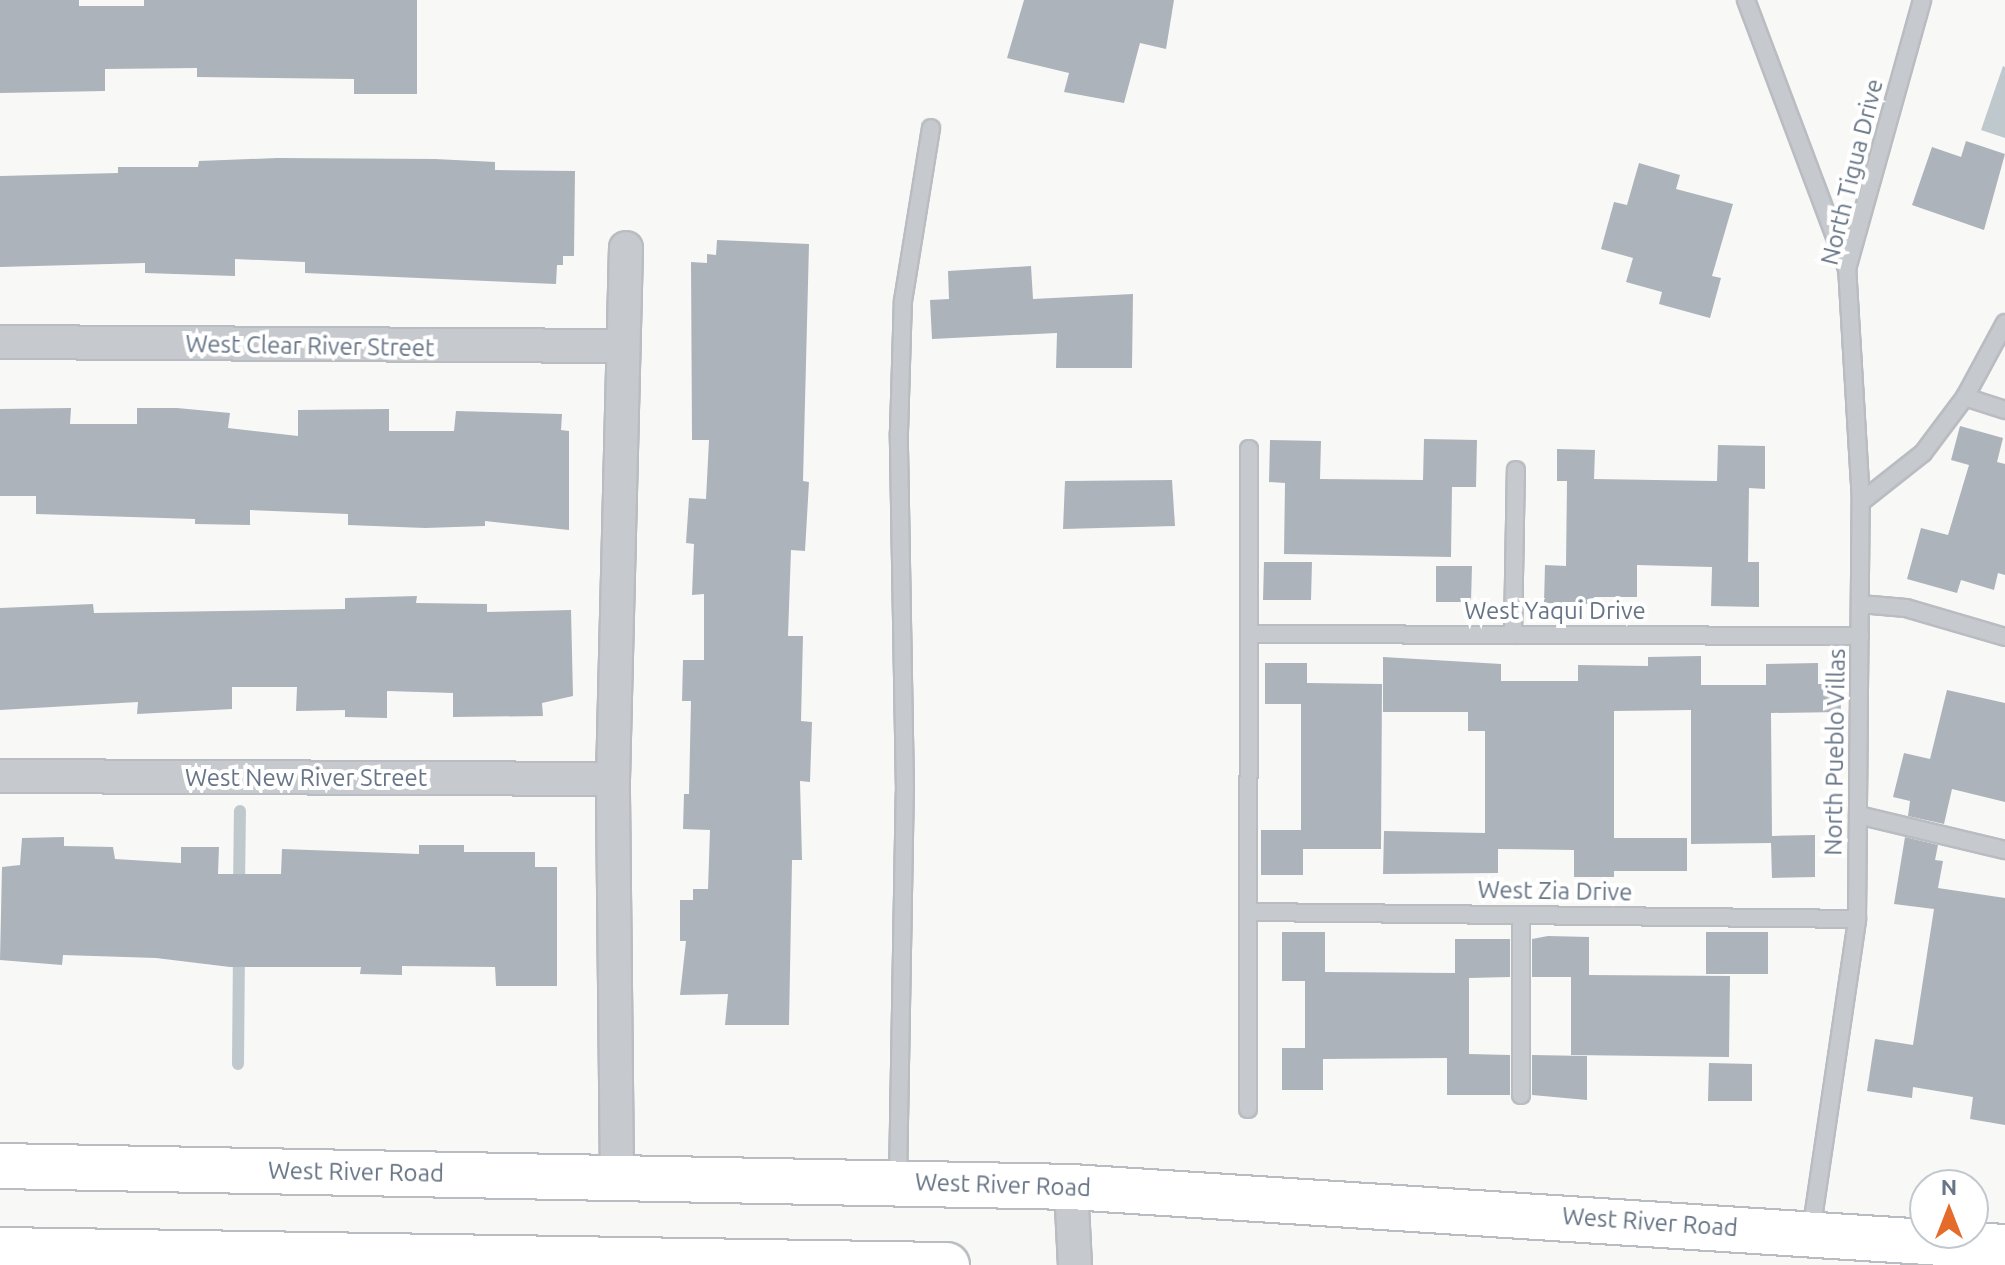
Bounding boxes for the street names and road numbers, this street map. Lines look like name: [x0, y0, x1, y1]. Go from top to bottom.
street label: North Tigua Drive: [1815, 76, 1889, 268]
street label: West Clear River Street: [185, 329, 435, 363]
street label: West Yaqui Drive: [1464, 597, 1646, 625]
street label: North Pueblo Villas: [1819, 648, 1851, 856]
street label: West New River Street: [185, 764, 427, 792]
street label: West Zia Drive: [1477, 875, 1633, 907]
street label: West River Road: [268, 1156, 444, 1188]
street label: West River Road: [915, 1168, 1091, 1202]
street label: West River Road: [1561, 1201, 1739, 1243]

